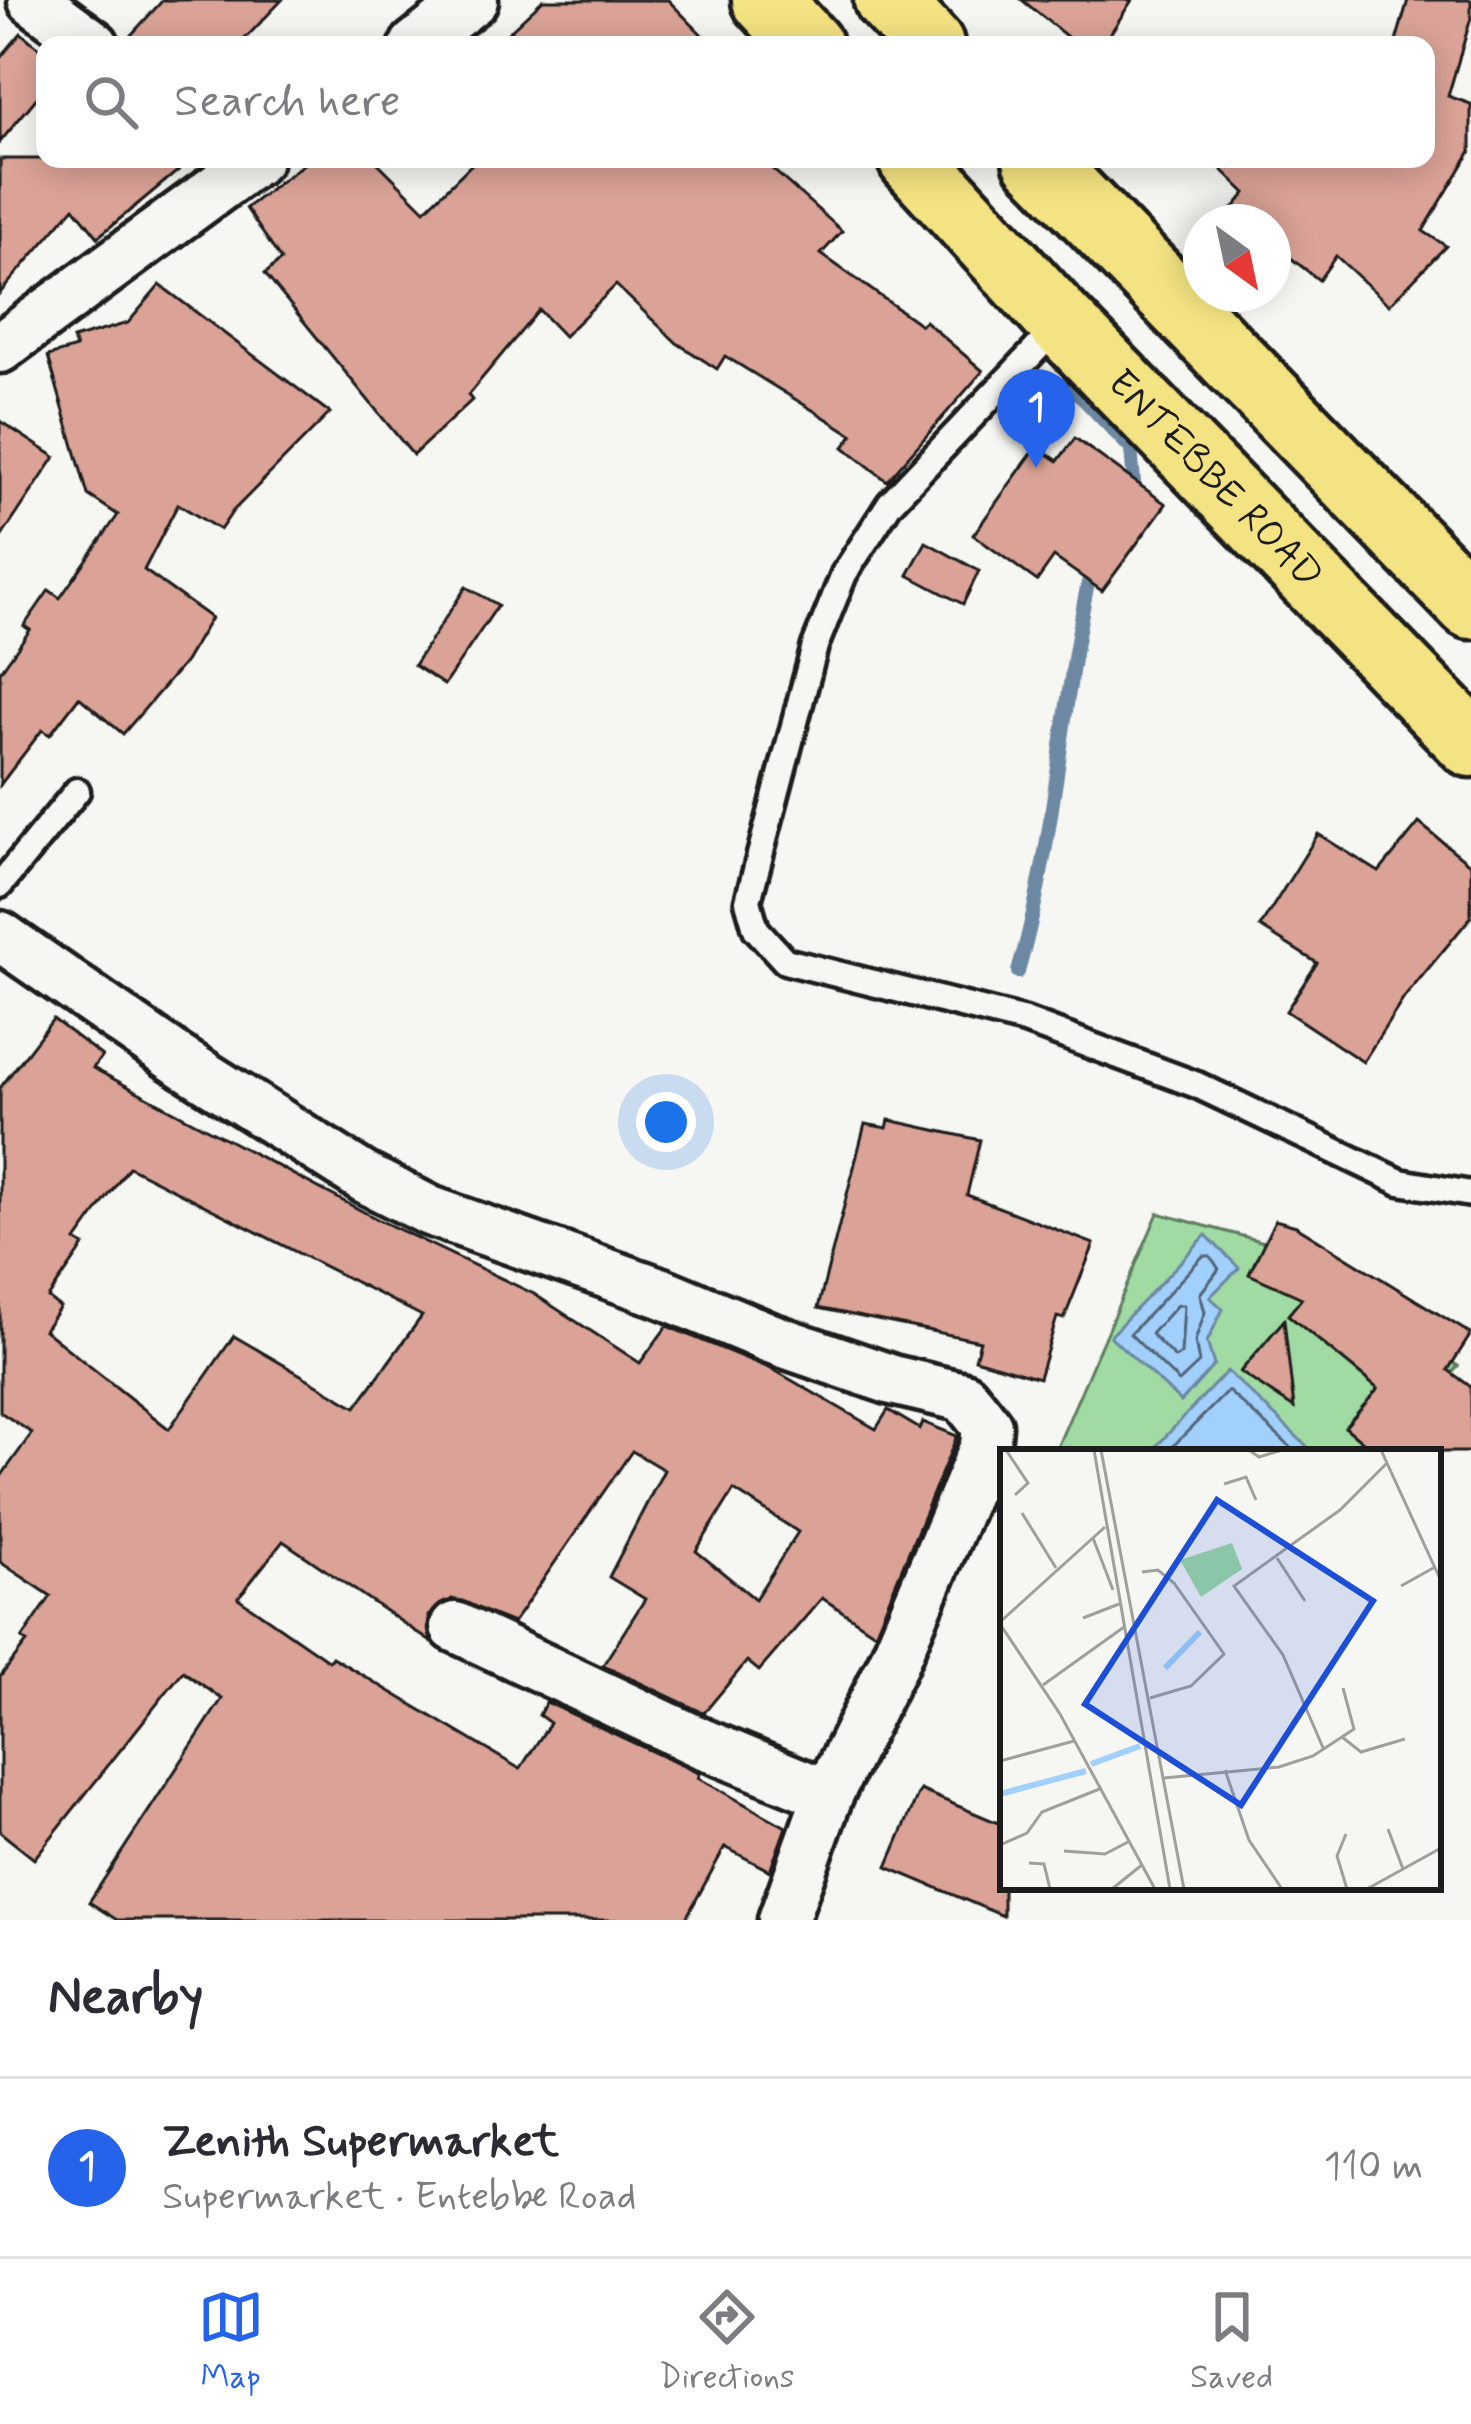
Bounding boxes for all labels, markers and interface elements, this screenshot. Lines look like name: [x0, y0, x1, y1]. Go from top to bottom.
search box: [36, 36, 1435, 168]
icon: search: [78, 69, 144, 135]
text: Search here: [174, 73, 401, 132]
north arrow: [1183, 204, 1291, 312]
street label: ENTEBBE ROAD: [1096, 359, 1333, 601]
pin: 1: [997, 369, 1075, 468]
your location: [636, 1092, 696, 1152]
inset map: [1000, 1449, 1441, 1890]
text: Nearby: [48, 1965, 203, 2031]
text: Zenith Supermarket: [162, 2113, 559, 2172]
text: 1: [78, 2142, 96, 2193]
text: 110 m: [1324, 2142, 1423, 2193]
text: Supermarket · Entebbe Road: [162, 2172, 636, 2223]
tab: Map: [198, 2284, 264, 2400]
tab: Directions: [659, 2284, 795, 2400]
tab: Saved: [1190, 2284, 1273, 2400]

